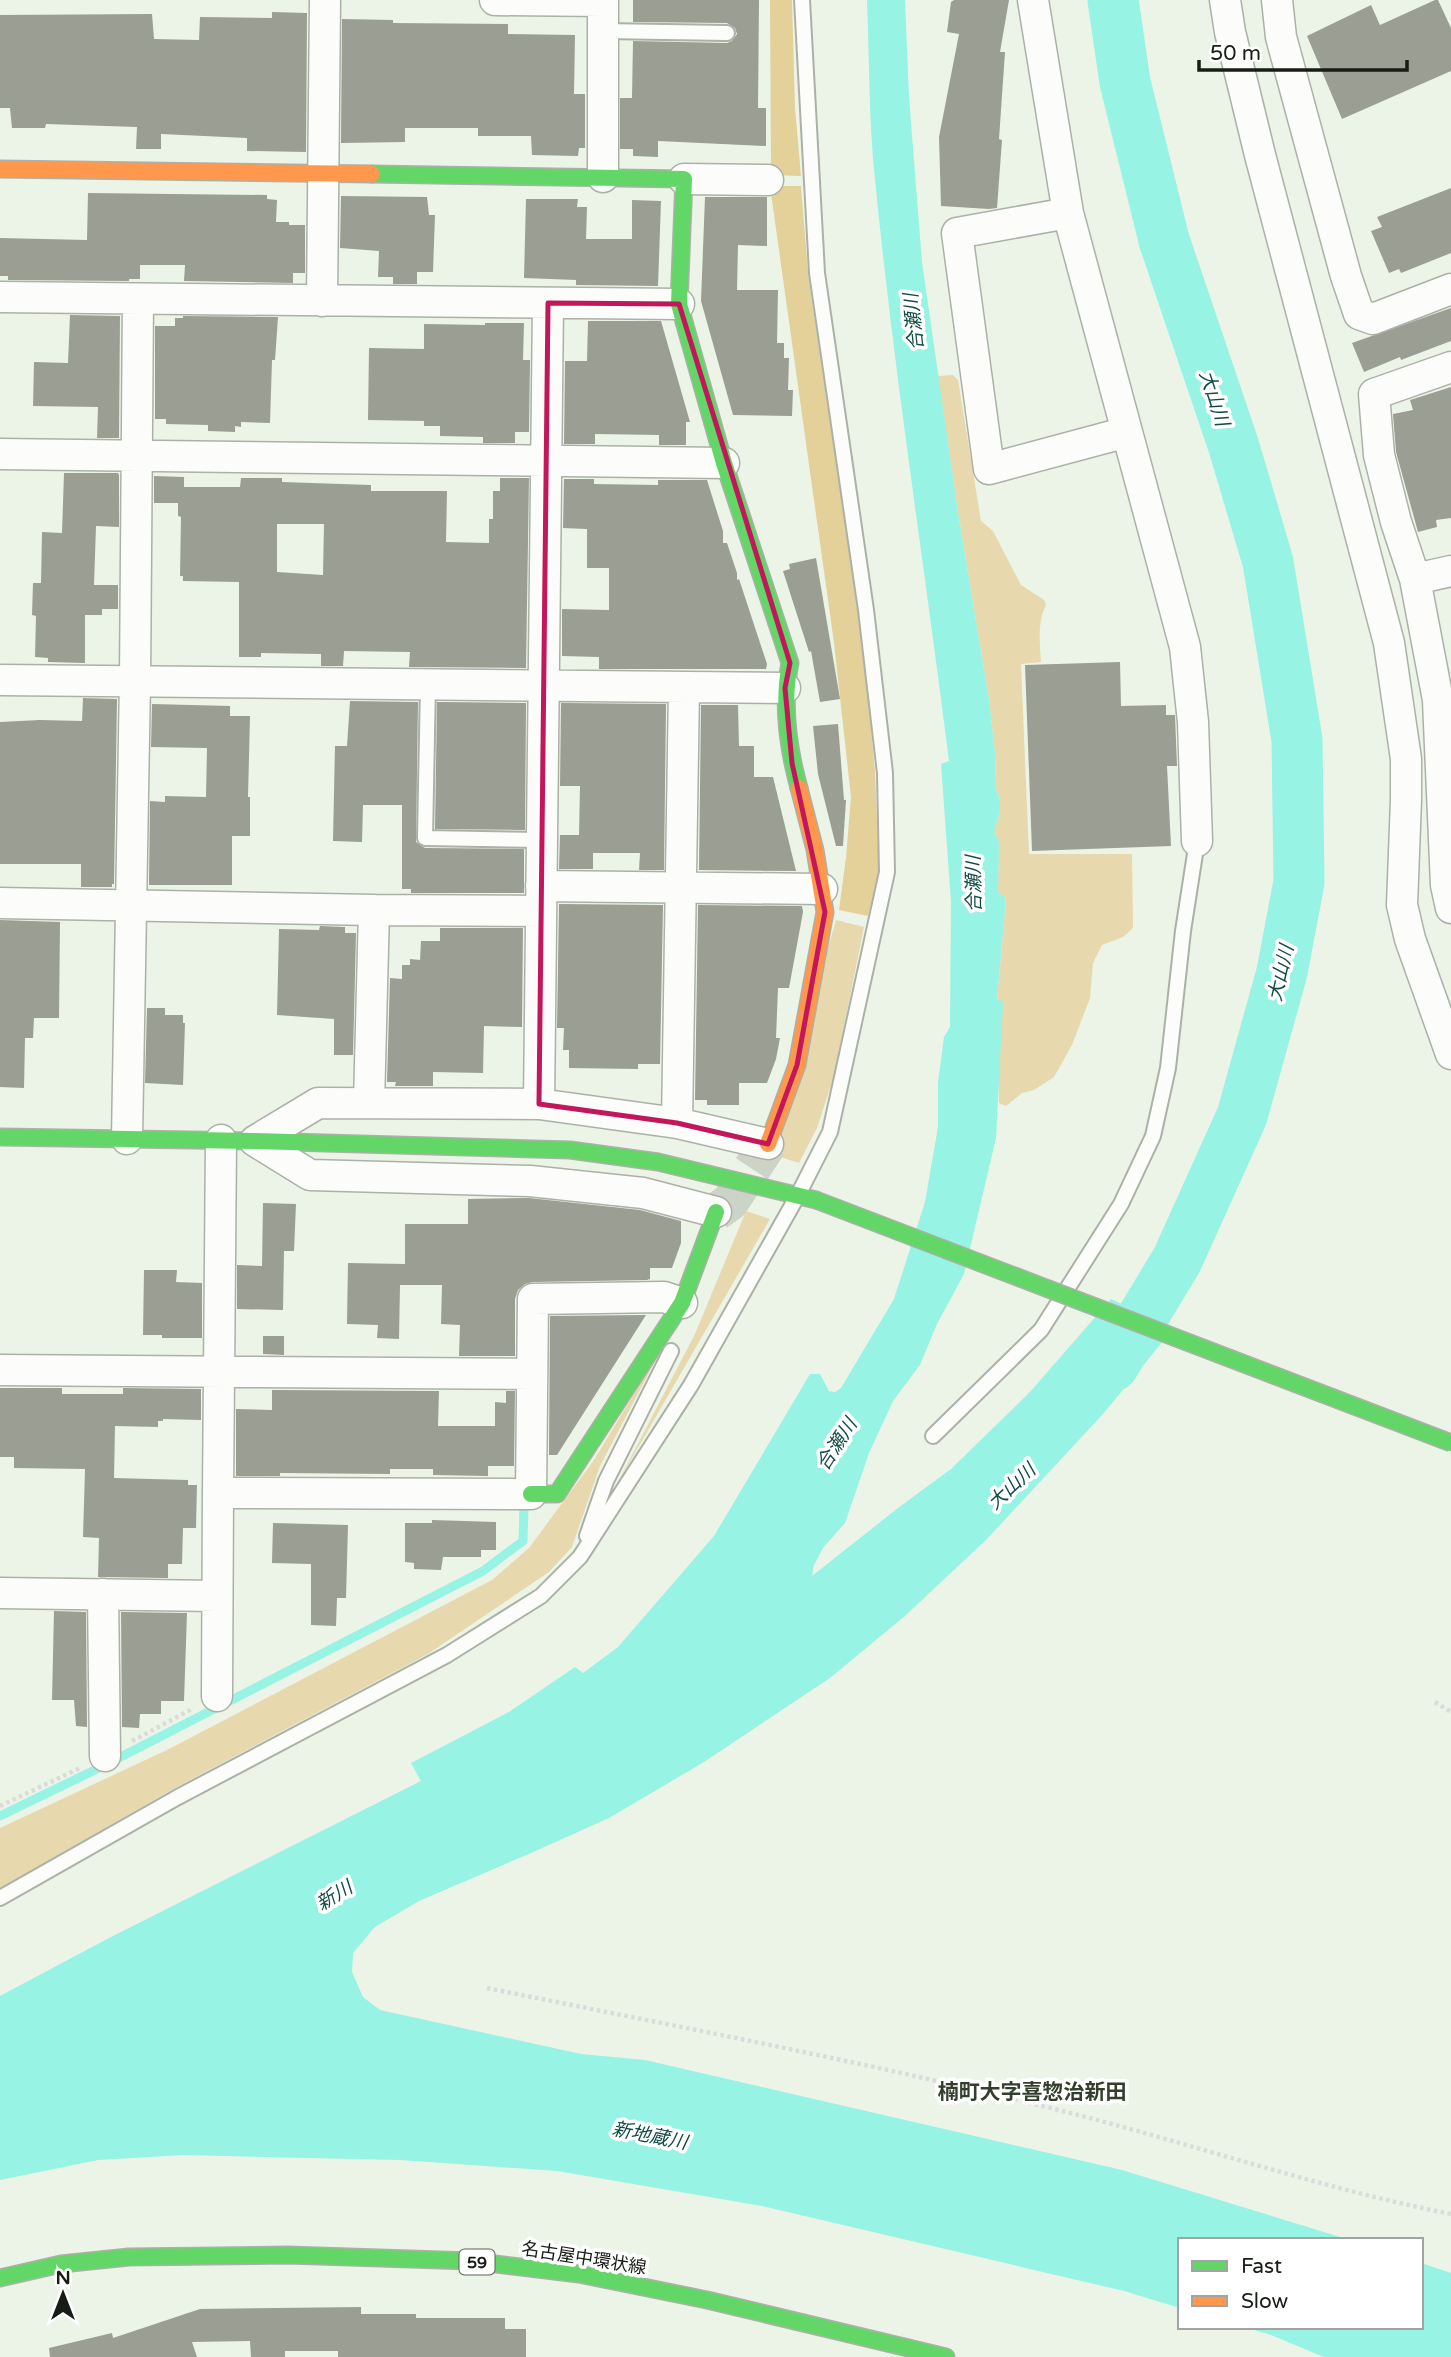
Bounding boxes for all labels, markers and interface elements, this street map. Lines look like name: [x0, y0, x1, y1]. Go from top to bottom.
scale bar: [1199, 28, 1407, 72]
text: 50 m: [1210, 41, 1261, 66]
water label: 合瀬川: [900, 290, 928, 351]
water label: 大山川: [1195, 368, 1234, 431]
water label: 合瀬川: [962, 853, 985, 913]
water label: 大山川: [1264, 941, 1299, 1003]
water label: 合瀬川: [812, 1413, 863, 1474]
water label: 大山川: [983, 1458, 1041, 1514]
water label: 新川: [313, 1875, 358, 1915]
district label: 楠町大字喜惣治新田: [938, 2080, 1127, 2105]
water label: 新地蔵川: [610, 2118, 691, 2154]
street label: 名古屋中環状線: [520, 2237, 648, 2279]
legend: [1178, 2238, 1423, 2329]
road number: 59: [460, 2250, 494, 2274]
text: Fast: [1241, 2254, 1282, 2279]
north arrow: [28, 2259, 98, 2329]
text: N: [55, 2267, 71, 2289]
text: Slow: [1241, 2289, 1289, 2314]

